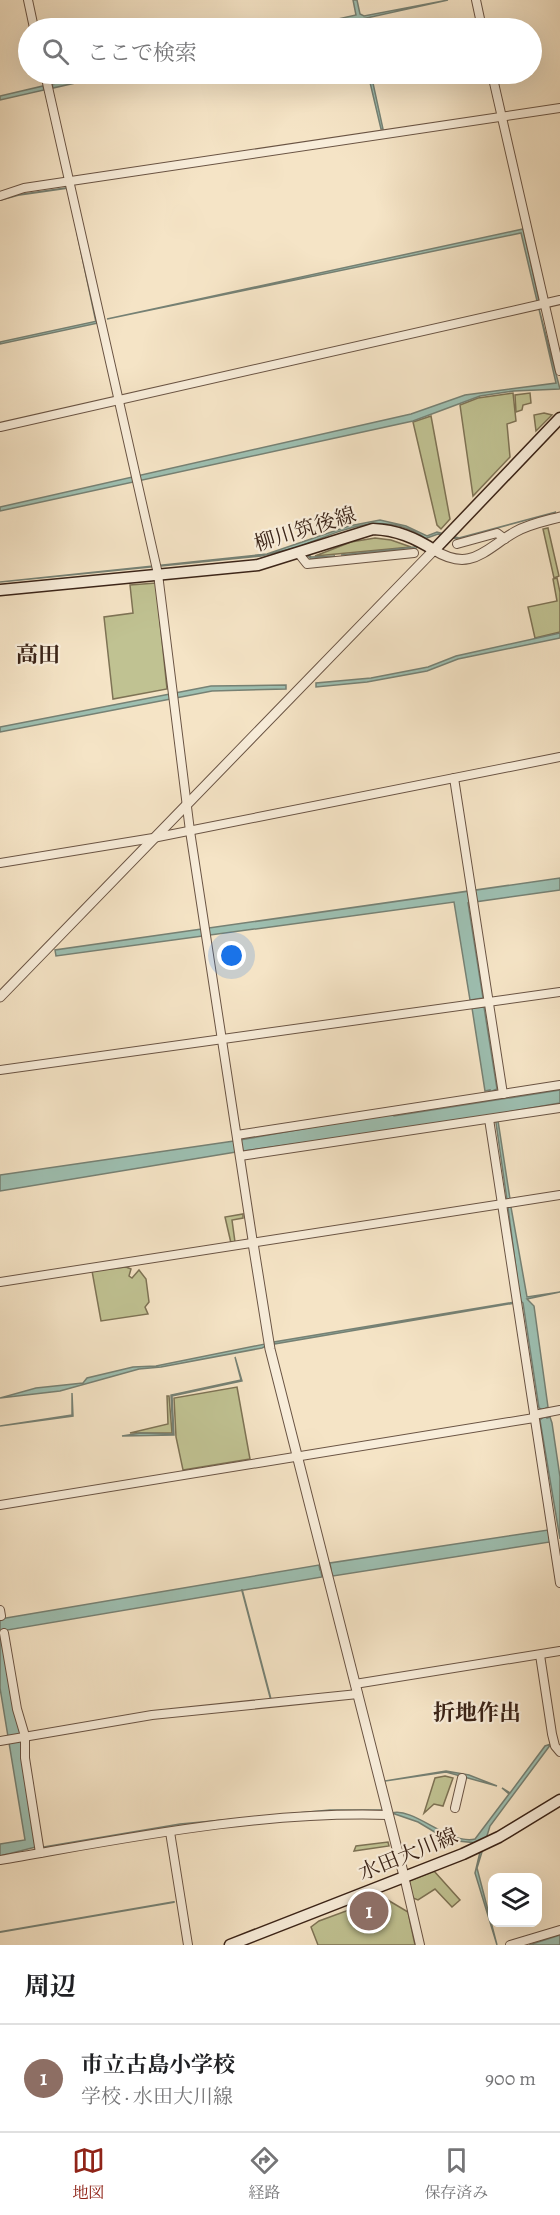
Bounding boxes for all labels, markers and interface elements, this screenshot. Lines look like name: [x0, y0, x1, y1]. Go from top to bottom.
search box: [18, 18, 542, 84]
icon: search: [39, 35, 72, 68]
text: ここで検索: [87, 38, 197, 68]
street label: 柳川筑後線: [251, 500, 359, 558]
district label: 高田: [16, 640, 60, 670]
your location: [217, 941, 246, 970]
district label: 折地作出: [433, 1698, 521, 1728]
street label: 水田大川線: [354, 1821, 462, 1887]
map controls: [488, 1873, 542, 1927]
button: layers: [488, 1873, 542, 1927]
pin: 1: [350, 1888, 388, 1934]
text: 周辺: [24, 1969, 76, 2004]
text: 市立古島小学校: [81, 2050, 235, 2080]
text: 1: [40, 2065, 47, 2092]
text: 900 m: [485, 2065, 536, 2092]
text: 学校 · 水田大川線: [81, 2083, 233, 2110]
tab: 地図: [72, 2144, 105, 2204]
tab: 経路: [248, 2144, 281, 2204]
tab: 保存済み: [424, 2144, 488, 2204]

